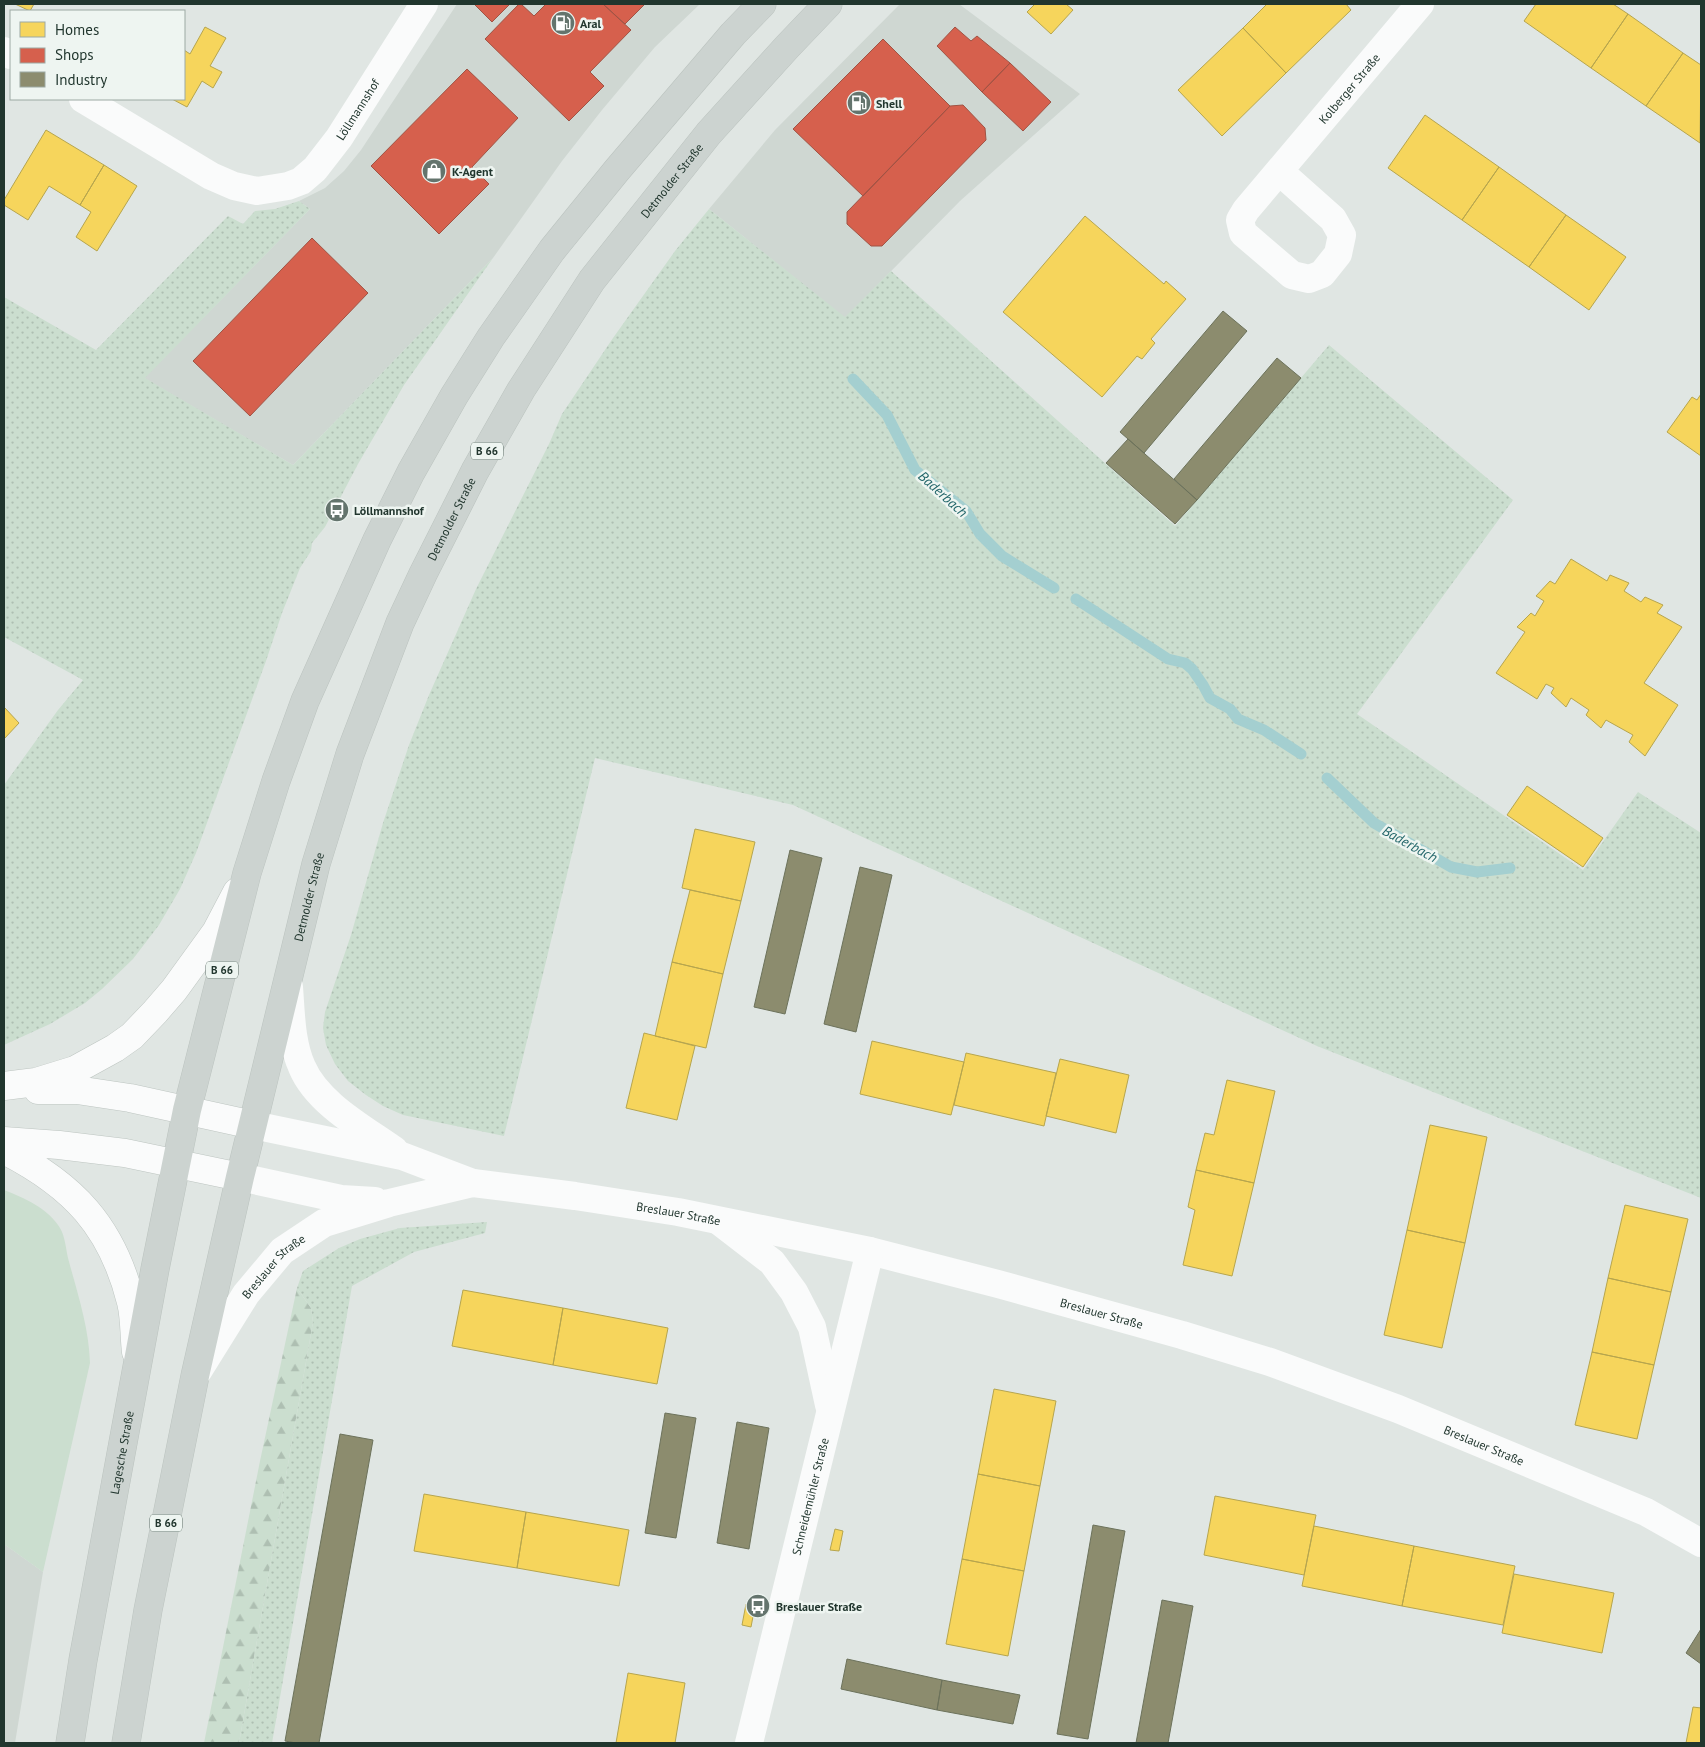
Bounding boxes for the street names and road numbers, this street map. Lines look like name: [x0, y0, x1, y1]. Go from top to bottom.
street label: Kolberger Straße: [1315, 50, 1383, 126]
street label: Löllmannshof: [332, 75, 383, 143]
street label: Detmolder Straße: [637, 140, 706, 221]
road number: B 66: [471, 442, 503, 460]
street label: Detmolder Straße: [424, 475, 478, 563]
street label: Detmolder Straße: [290, 850, 327, 943]
road number: B 66: [206, 962, 238, 978]
street label: Breslauer Straße: [635, 1198, 722, 1228]
street label: Breslauer Straße: [238, 1230, 308, 1301]
street label: Breslauer Straße: [1059, 1294, 1145, 1331]
street label: Lagesche Straße: [106, 1410, 136, 1495]
street label: Breslauer Straße: [1442, 1422, 1526, 1468]
street label: Schneidemühler Straße: [788, 1436, 831, 1557]
road number: B 66: [150, 1515, 182, 1532]

